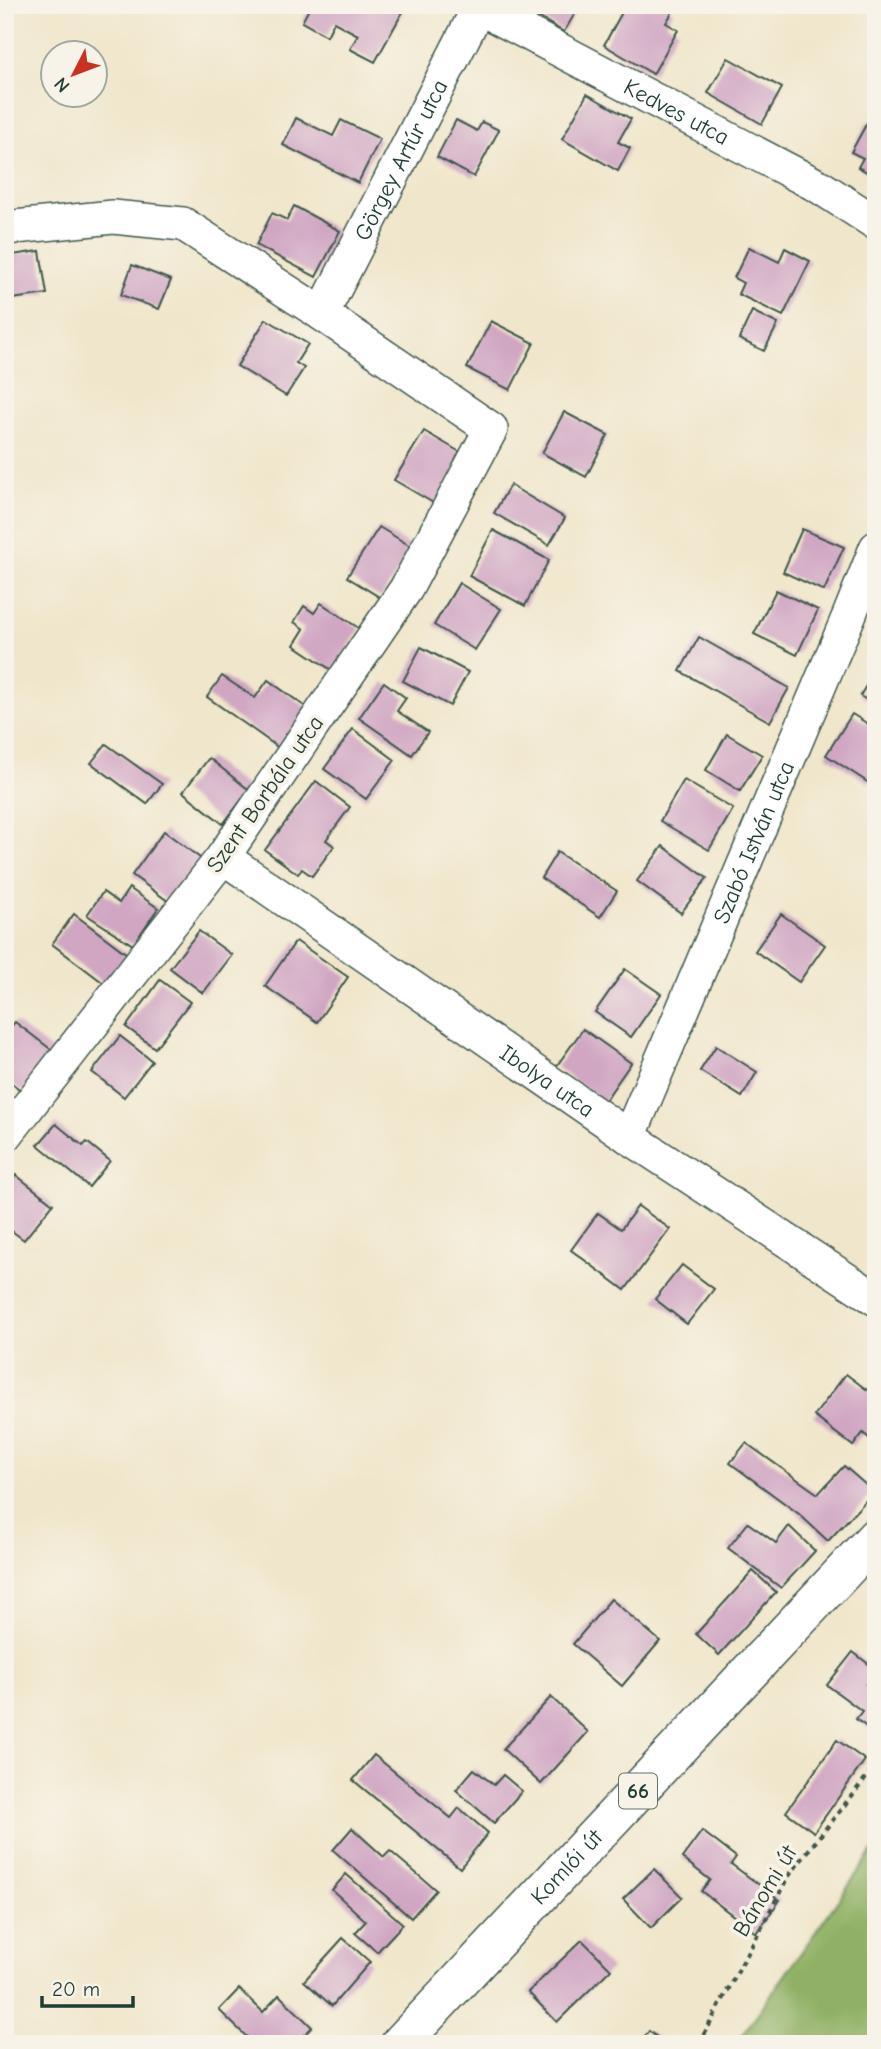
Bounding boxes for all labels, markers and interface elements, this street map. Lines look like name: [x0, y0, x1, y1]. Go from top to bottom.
north arrow: [38, 38, 108, 108]
text: N: [50, 73, 74, 97]
street label: Kedves utca: [619, 73, 734, 150]
street label: Görgey Artúr utca: [348, 75, 453, 245]
street label: Szent Borbála utca: [201, 710, 329, 878]
street label: Szabó István utca: [707, 757, 800, 927]
street label: Ibolya utca: [495, 1039, 600, 1123]
road number: 66: [619, 1774, 657, 1809]
street label: Komlói út: [525, 1823, 609, 1910]
street label: Bánomi út: [727, 1839, 803, 1941]
scale bar: [42, 1965, 133, 2009]
text: 20 m: [52, 1977, 100, 2001]

